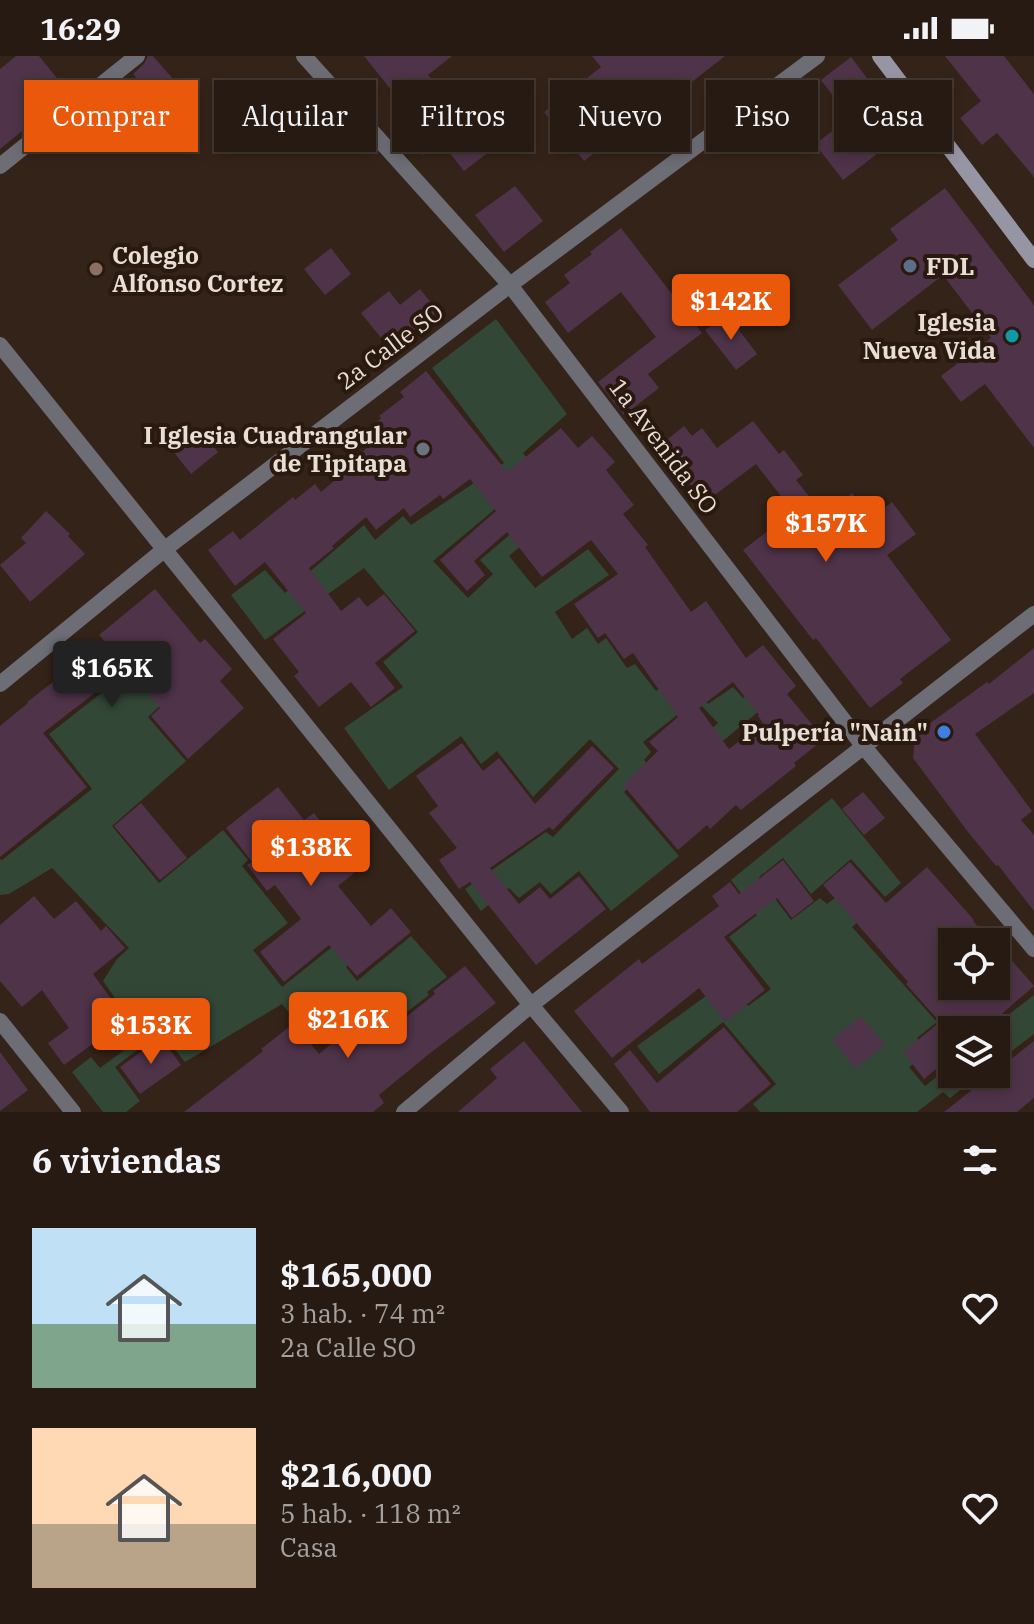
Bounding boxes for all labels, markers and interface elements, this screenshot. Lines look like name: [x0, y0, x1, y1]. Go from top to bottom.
text: 16:29: [40, 9, 121, 48]
chip: Comprar: [24, 80, 198, 152]
chip: Alquilar: [214, 80, 376, 152]
chip: Filtros: [392, 80, 534, 152]
chip: Nuevo: [550, 80, 690, 152]
chip: Piso: [706, 80, 818, 152]
chip: Casa: [834, 80, 952, 152]
place label: Colegio Alfonso Cortez: [112, 239, 283, 299]
place label: FDL: [926, 250, 974, 282]
marker: FDL: [901, 257, 919, 275]
marker: Colegio Alfonso Cortez: [87, 260, 105, 278]
pin: $142K: [675, 274, 787, 342]
text: $142K: [690, 283, 772, 317]
street label: 2a Calle SO: [330, 295, 450, 397]
place label: Iglesia Nueva Vida: [863, 306, 996, 366]
marker: Iglesia Nueva Vida: [1003, 327, 1021, 345]
street label: 1a Avenida SO: [603, 372, 725, 520]
place label: I Iglesia Cuadrangular de Tipitapa: [144, 419, 407, 479]
marker: I Iglesia Cuadrangular de Tipitapa: [414, 440, 432, 458]
pin: $157K: [770, 496, 882, 564]
text: $157K: [785, 505, 867, 539]
pin: $165K: [56, 641, 168, 709]
text: $165K: [71, 650, 153, 684]
place label: Pulpería "Nain": [742, 716, 928, 748]
marker: Pulpería "Nain": [935, 723, 953, 741]
pin: $138K: [255, 820, 367, 888]
text: $138K: [270, 829, 352, 863]
map controls: [938, 928, 1010, 1088]
button: locate: [938, 928, 1010, 1000]
pin: $216K: [292, 992, 404, 1060]
pin: $153K: [95, 998, 207, 1066]
text: $216K: [307, 1001, 389, 1035]
text: $153K: [110, 1007, 192, 1041]
button: layers: [938, 1016, 1010, 1088]
text: 6 viviendas: [32, 1138, 221, 1182]
icon: filters: [958, 1138, 1002, 1182]
text: $165,000: [280, 1252, 432, 1296]
icon: home: [96, 1260, 192, 1356]
icon: heart: [958, 1286, 1002, 1330]
text: 3 hab. · 74 m²: [280, 1296, 445, 1330]
text: 2a Calle SO: [280, 1330, 416, 1364]
text: $216,000: [280, 1452, 432, 1496]
icon: home: [96, 1460, 192, 1556]
icon: heart: [958, 1486, 1002, 1530]
text: 5 hab. · 118 m²: [280, 1496, 461, 1530]
text: Casa: [280, 1530, 338, 1564]

